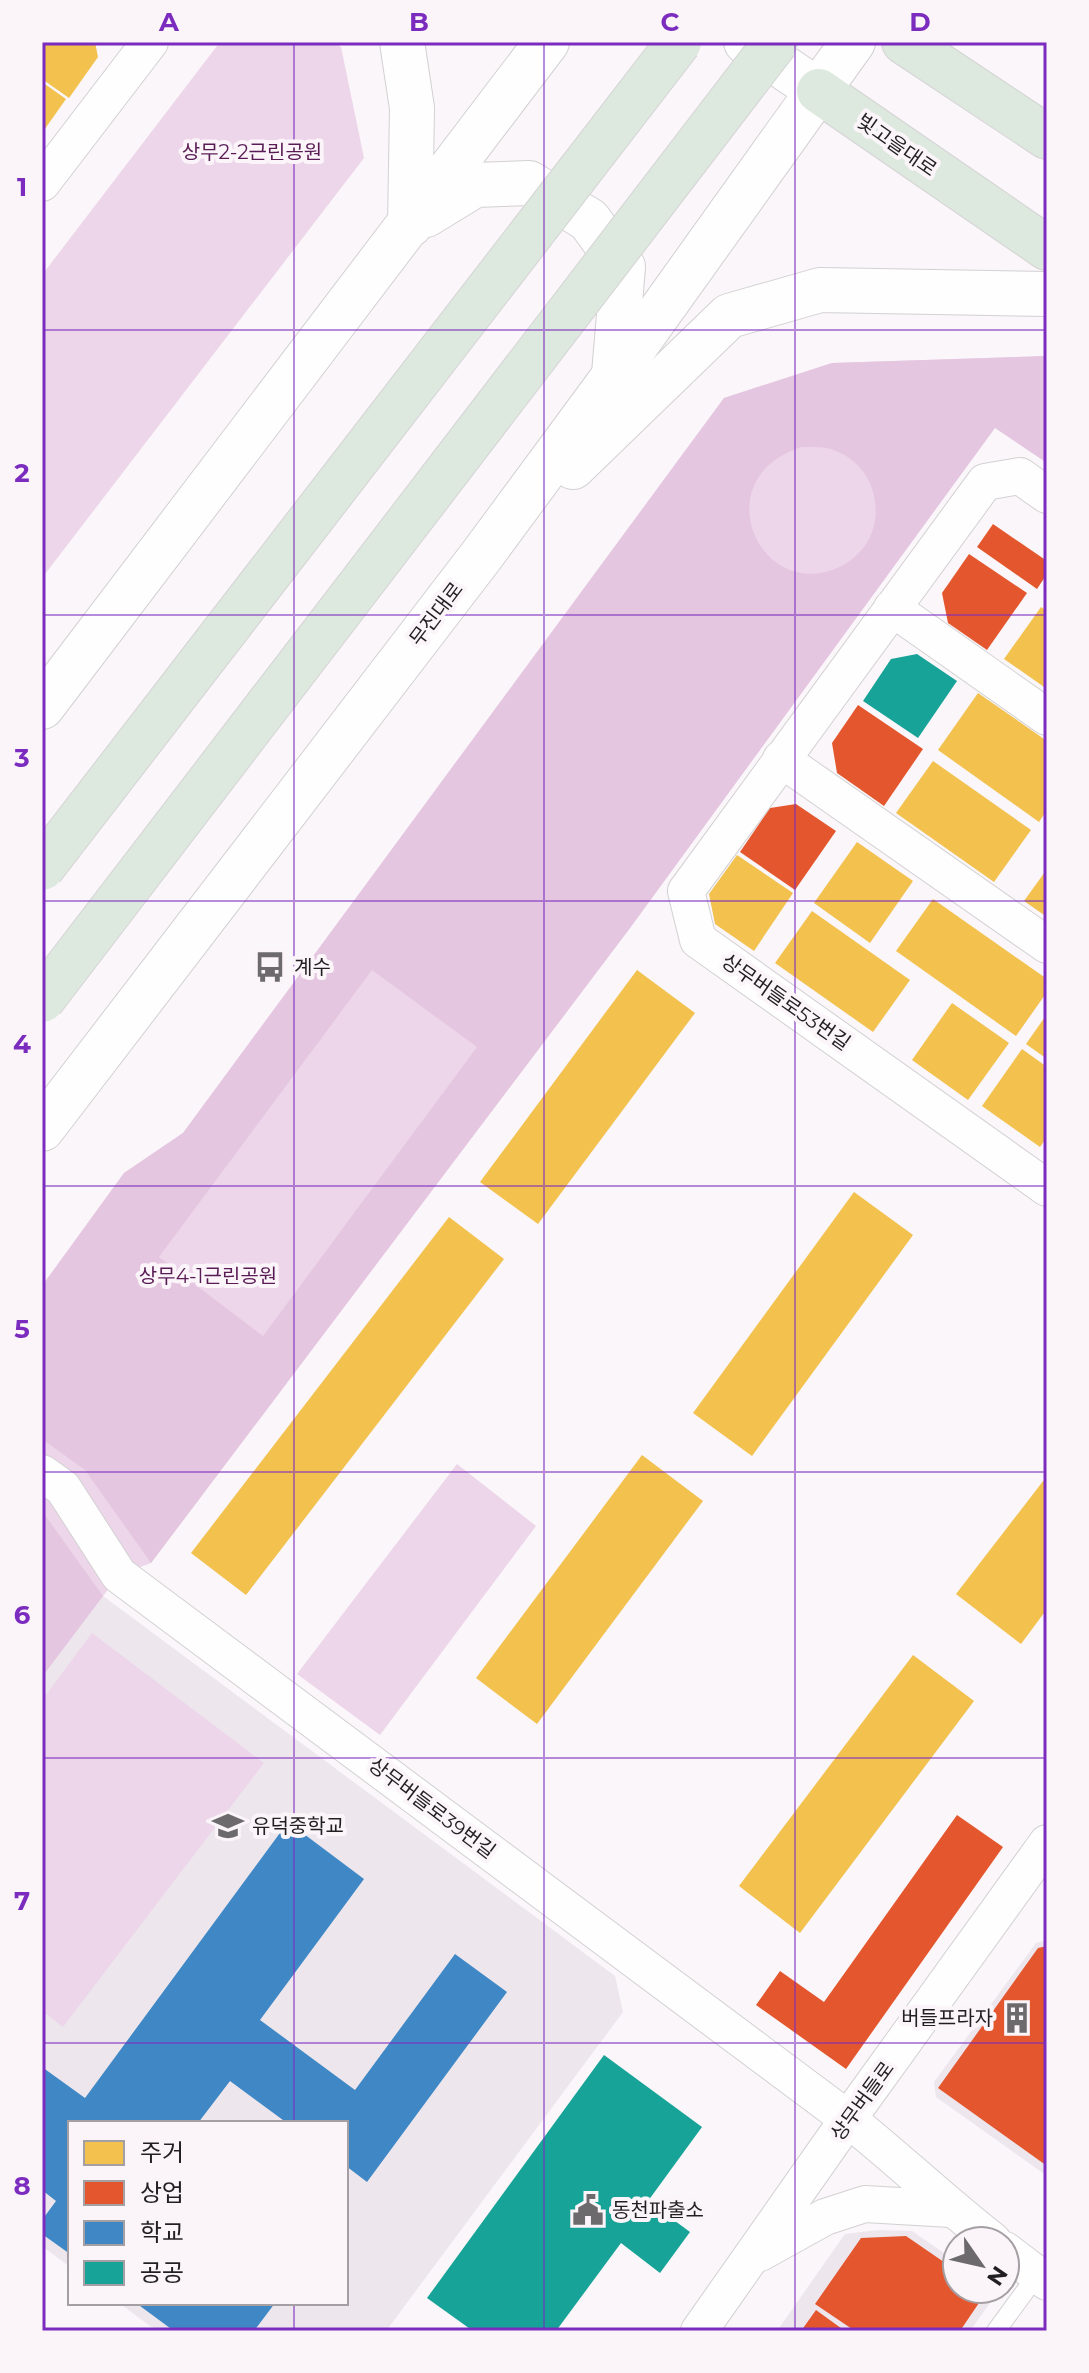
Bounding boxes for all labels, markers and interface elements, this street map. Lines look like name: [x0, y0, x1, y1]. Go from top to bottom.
text: A: [158, 6, 180, 38]
text: B: [409, 6, 429, 38]
text: C: [661, 6, 680, 38]
text: D: [909, 6, 931, 38]
street label: 빛고을대로: [852, 109, 942, 181]
park label: 상무2-2근린공원: [182, 140, 322, 164]
text: 1: [17, 171, 27, 203]
text: 2: [14, 457, 30, 489]
street label: 무진대로: [404, 577, 468, 651]
text: 3: [13, 742, 30, 774]
street label: 상무버들로53번길: [717, 949, 855, 1055]
bus stop icon: 계수: [253, 950, 287, 984]
place label: 계수: [294, 955, 331, 979]
text: 4: [13, 1028, 31, 1060]
park label: 상무4-1근린공원: [139, 1264, 277, 1288]
text: 5: [14, 1313, 30, 1345]
text: 6: [14, 1599, 31, 1631]
street label: 상무버들로39번길: [364, 1753, 500, 1863]
school or university icon: 유덕중학교: [211, 1809, 245, 1843]
place label: 유덕중학교: [252, 1814, 344, 1838]
text: 7: [14, 1885, 30, 1917]
building icon: 버들프라자: [1000, 2001, 1034, 2035]
place label: 버들프라자: [901, 2006, 993, 2030]
street label: 상무버들로: [825, 2057, 899, 2145]
legend: [68, 2121, 348, 2305]
text: 주거: [140, 2138, 184, 2167]
text: 8: [13, 2170, 31, 2202]
text: 상업: [140, 2178, 184, 2207]
public building icon: 동천파출소: [571, 2193, 605, 2227]
place label: 동천파출소: [612, 2198, 704, 2222]
text: 학교: [140, 2218, 184, 2247]
north arrow: [941, 2225, 1021, 2305]
text: 공공: [140, 2258, 184, 2287]
text: N: [981, 2261, 1013, 2291]

